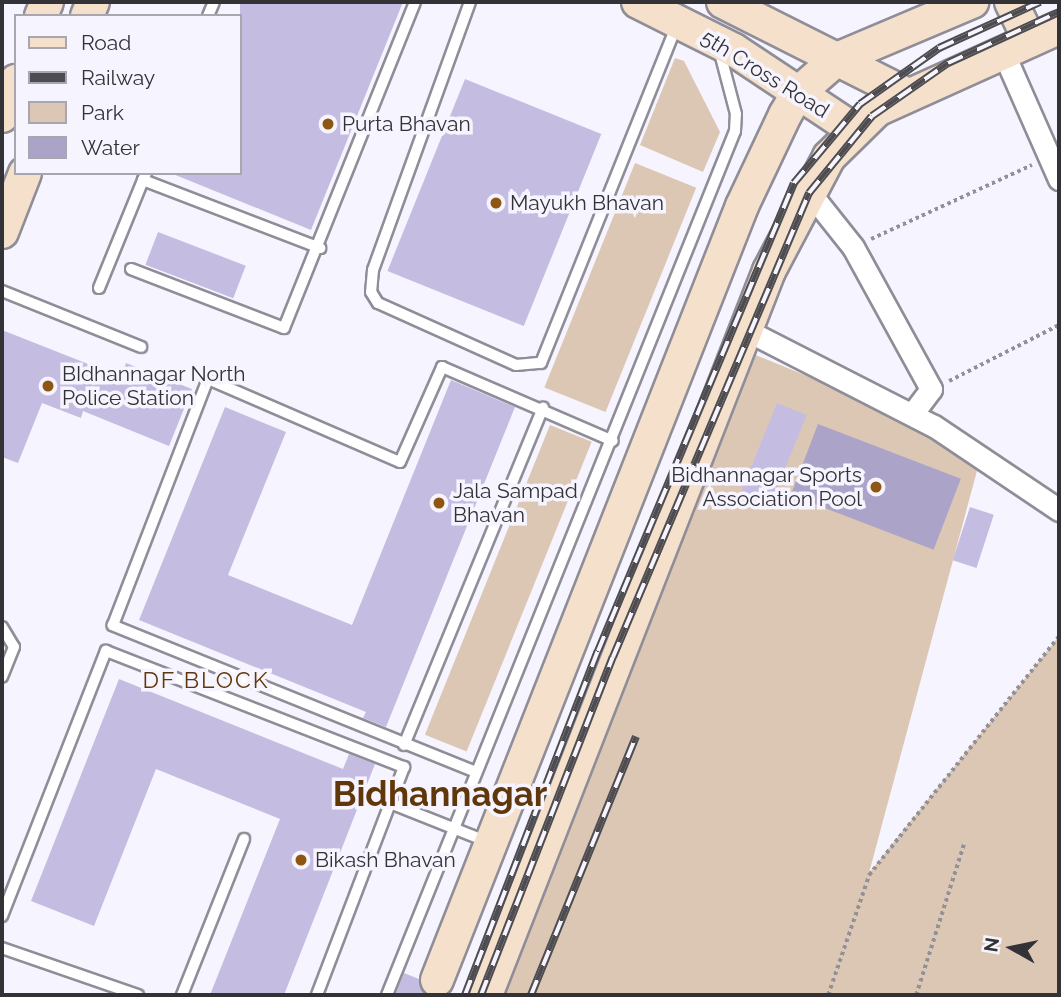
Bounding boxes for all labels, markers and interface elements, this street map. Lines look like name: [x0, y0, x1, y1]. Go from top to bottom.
legend: [14, 14, 242, 175]
street label: 5th Cross Road: [696, 25, 834, 123]
text: Road: [81, 30, 131, 55]
text: Railway: [81, 65, 155, 90]
text: Park: [81, 100, 124, 125]
place label: Purta Bhavan: [342, 111, 471, 137]
marker: Purta Bhavan: [320, 116, 336, 132]
text: Water: [81, 135, 140, 160]
place label: Mayukh Bhavan: [510, 190, 664, 216]
marker: Mayukh Bhavan: [488, 195, 504, 211]
place label: BIdhannagar North Police Station: [62, 361, 246, 411]
marker: BIdhannagar North Police Station: [40, 378, 56, 394]
place label: Bidhannagar Sports Association Pool: [671, 462, 862, 512]
place label: Jala Sampad Bhavan: [453, 478, 578, 528]
marker: Bidhannagar Sports Association Pool: [868, 479, 884, 495]
marker: Jala Sampad Bhavan: [431, 495, 447, 511]
district label: DF BLOCK: [143, 666, 269, 694]
district label: Bidhannagar: [333, 773, 547, 815]
place label: Bikash Bhavan: [315, 847, 456, 873]
marker: Bikash Bhavan: [293, 852, 309, 868]
north arrow: [977, 913, 1047, 983]
text: N: [979, 936, 1003, 954]

